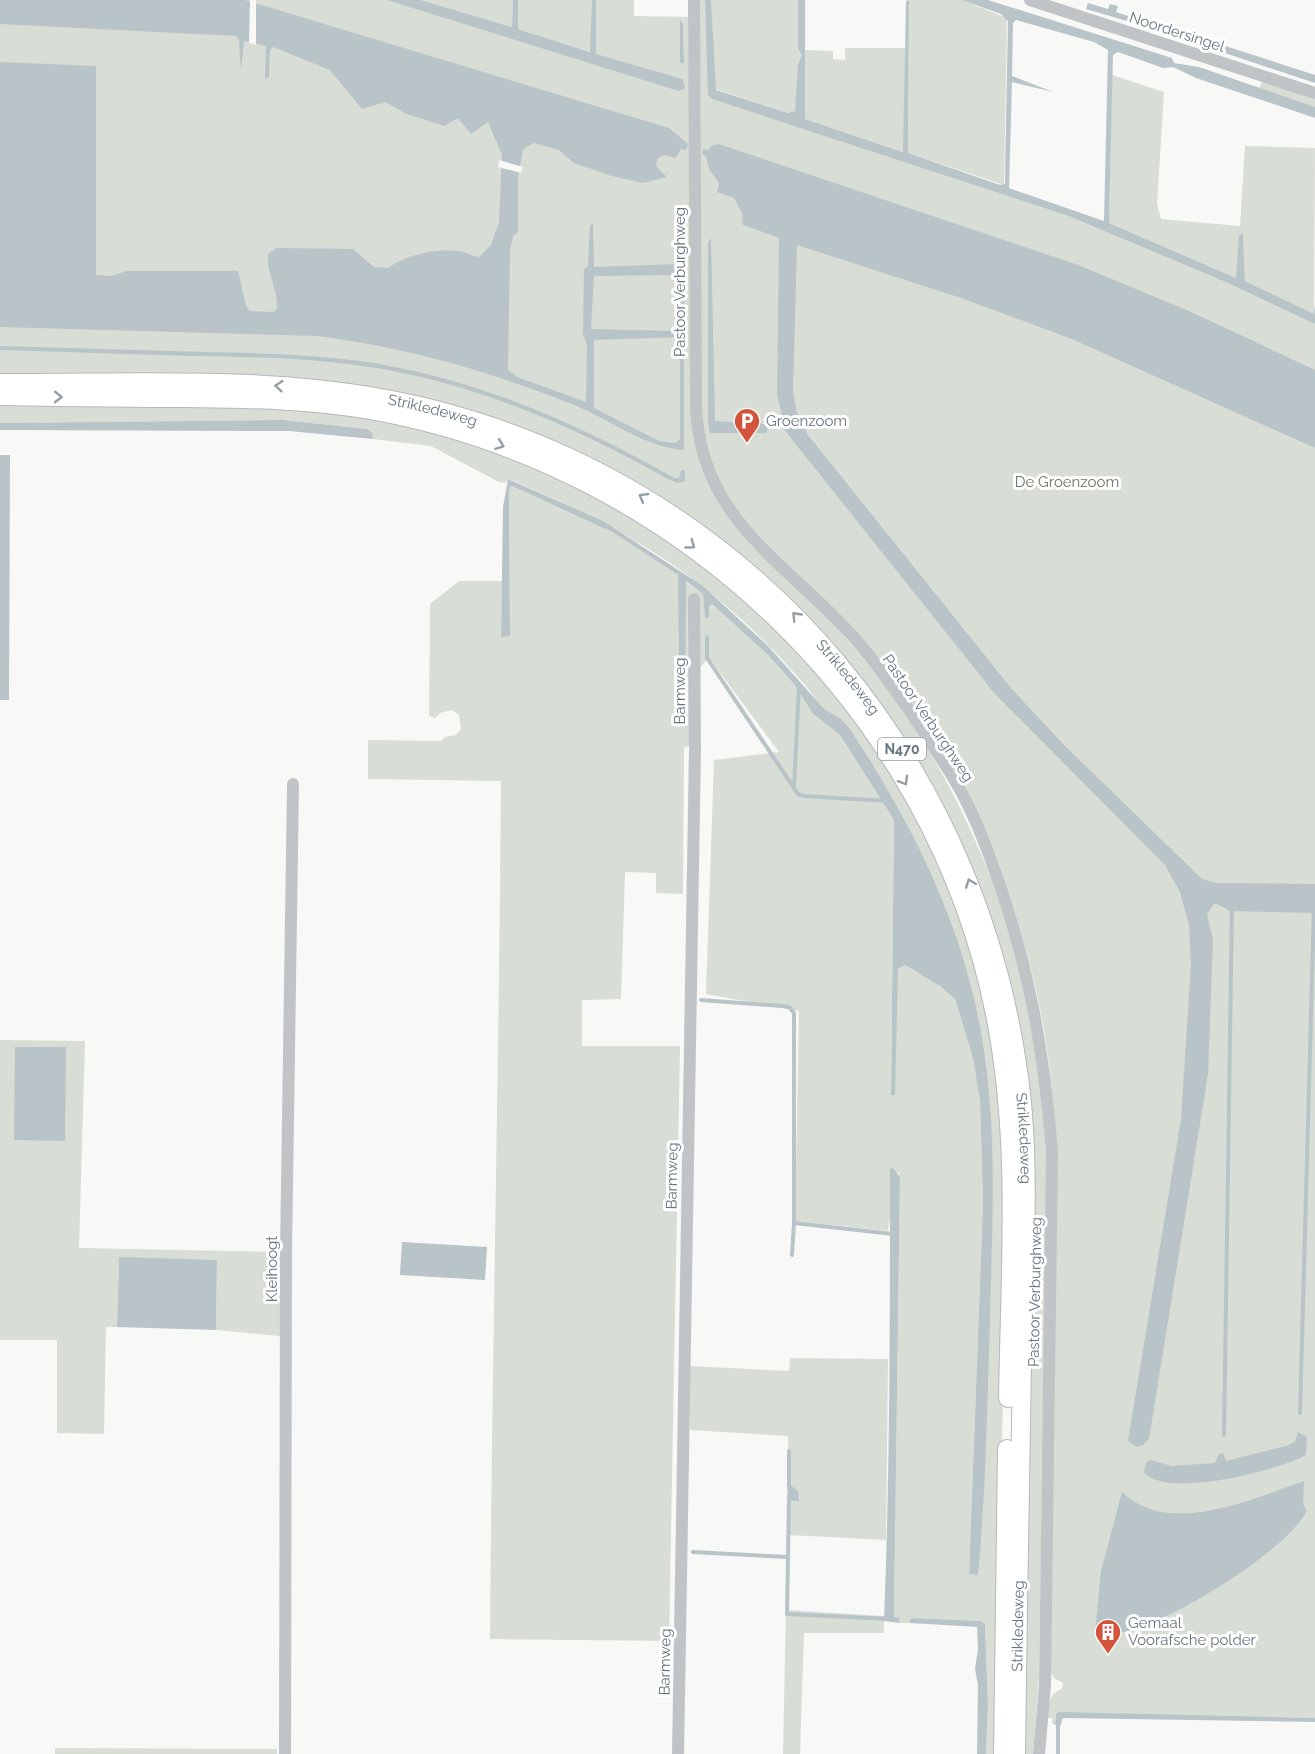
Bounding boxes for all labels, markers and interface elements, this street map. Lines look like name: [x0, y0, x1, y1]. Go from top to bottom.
street label: Noordersingel: [1127, 8, 1228, 56]
street label: Pastoor Verburghweg: [671, 207, 689, 357]
one-way arrow: [274, 380, 284, 393]
street label: Strikledeweg: [387, 390, 480, 430]
one-way arrow: [54, 391, 63, 403]
parking icon: Groenzoom: [732, 406, 762, 444]
place label: Groenzoom: [766, 412, 847, 430]
one-way arrow: [494, 438, 505, 450]
park label: De Groenzoom: [1015, 473, 1119, 491]
one-way arrow: [639, 493, 649, 504]
one-way arrow: [684, 538, 695, 549]
one-way arrow: [792, 613, 803, 623]
street label: Strikledeweg: [812, 636, 884, 718]
street label: Pastoor Verburghweg: [879, 651, 977, 785]
street label: Barmweg: [671, 657, 689, 725]
road number: N470: [878, 738, 926, 760]
one-way arrow: [897, 775, 908, 786]
one-way arrow: [965, 879, 977, 890]
street label: Strikledeweg: [1012, 1092, 1035, 1184]
street label: Barmweg: [662, 1142, 682, 1210]
street label: Pastoor Verburghweg: [1025, 1217, 1045, 1367]
street label: Kleihoogt: [263, 1236, 281, 1302]
street label: Strikledeweg: [1008, 1580, 1028, 1672]
place label: Gemaal Voorafsche polder: [1128, 1614, 1257, 1649]
building icon: Gemaal Voorafsche polder: [1093, 1617, 1123, 1655]
street label: Barmweg: [655, 1628, 675, 1696]

